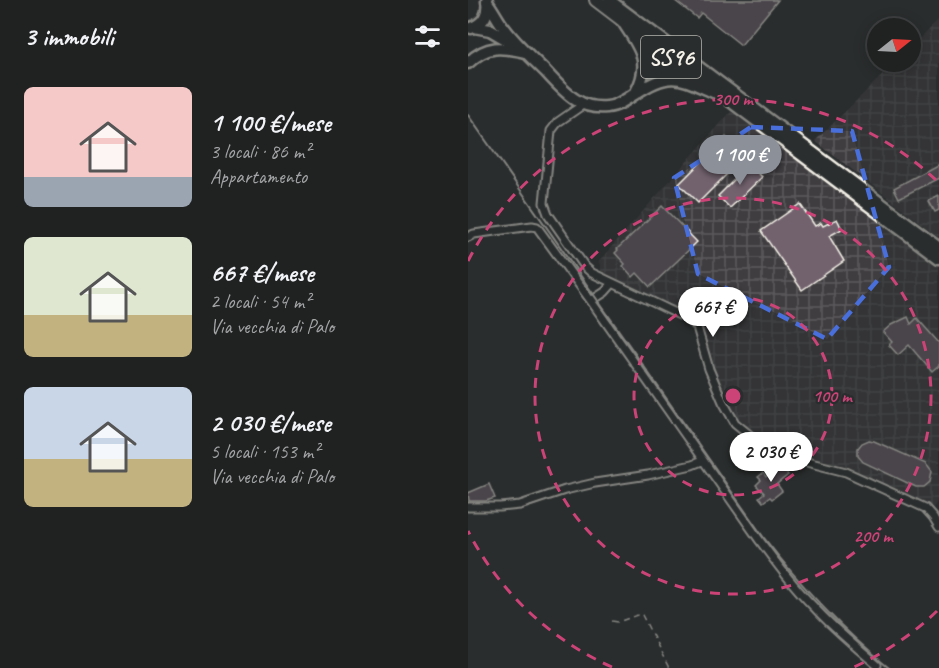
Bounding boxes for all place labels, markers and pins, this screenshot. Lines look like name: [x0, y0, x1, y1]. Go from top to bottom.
pin: 1 100 €: [685, 135, 795, 186]
pin: 667 €: [671, 287, 755, 338]
centre of rings: [723, 386, 743, 406]
pin: 2 030 €: [716, 432, 826, 483]

